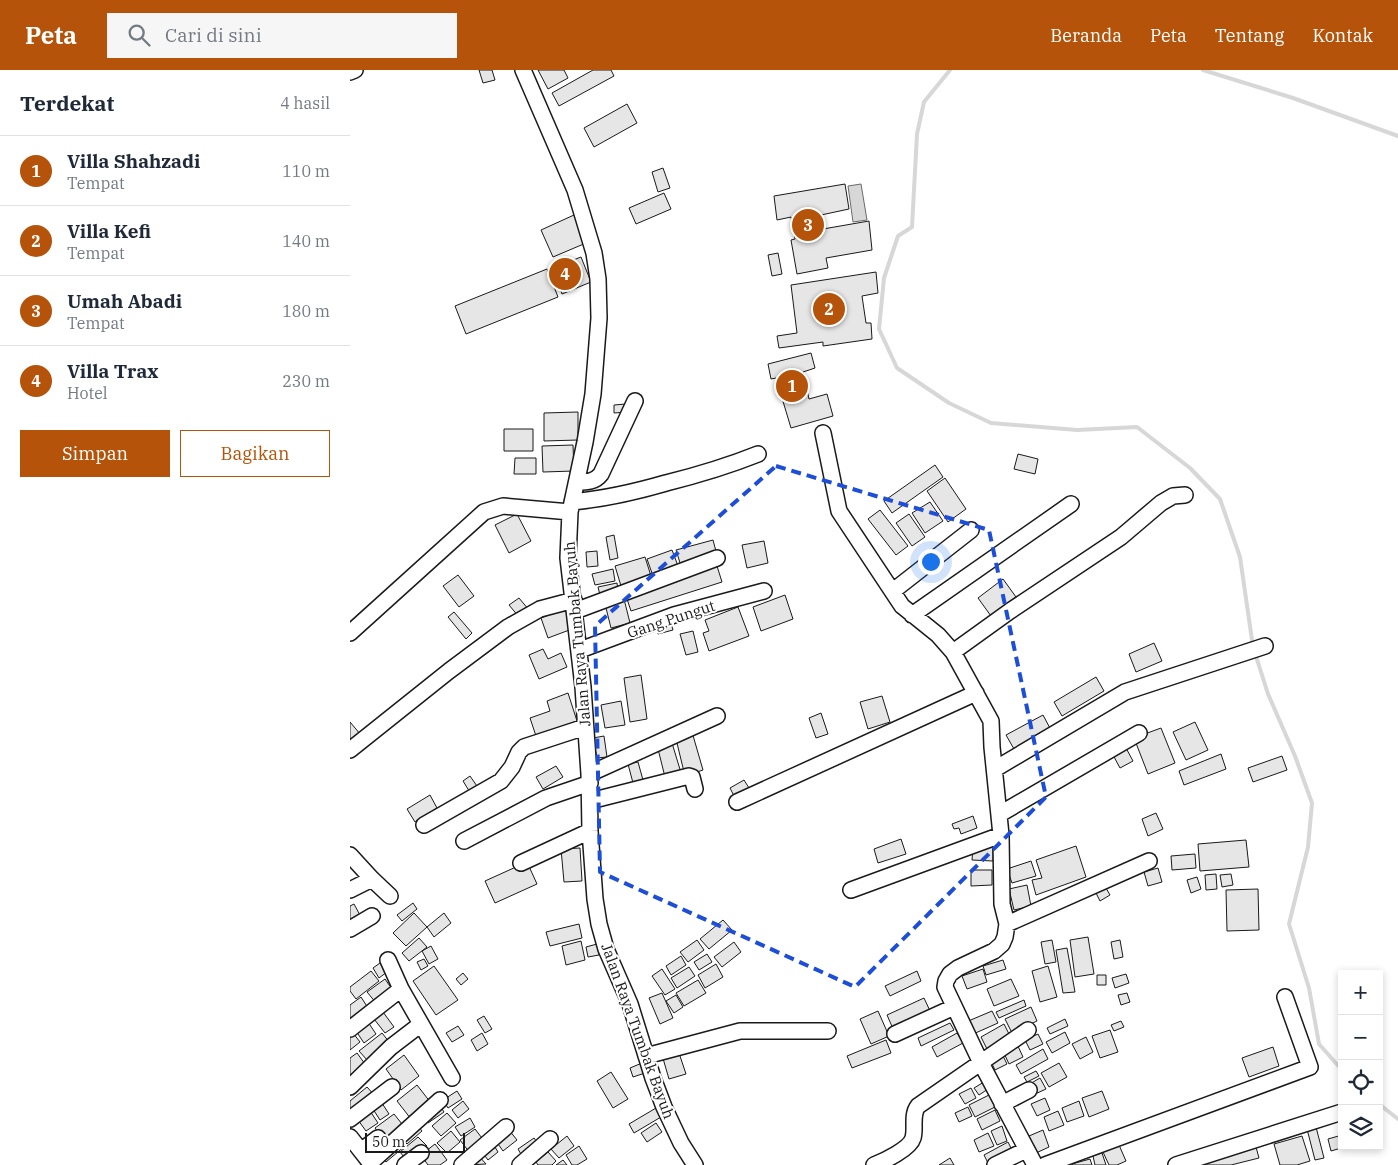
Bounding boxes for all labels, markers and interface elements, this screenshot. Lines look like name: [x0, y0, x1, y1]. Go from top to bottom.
search box: [107, 13, 457, 58]
text: Peta: [25, 19, 77, 51]
icon: search: [125, 21, 153, 49]
text: Cari di sini: [165, 23, 262, 47]
text: Beranda: [1050, 24, 1122, 47]
text: Peta: [1150, 24, 1187, 47]
text: Tentang: [1215, 24, 1284, 47]
text: Kontak: [1312, 24, 1373, 47]
text: Terdekat: [20, 89, 114, 117]
text: 4 hasil: [280, 93, 330, 113]
text: Villa Shahzadi: [67, 149, 200, 173]
text: 1: [31, 161, 41, 181]
text: 110 m: [282, 161, 330, 181]
text: Tempat: [67, 173, 125, 193]
pin: 3: [792, 206, 824, 244]
text: Villa Kefi: [67, 219, 151, 243]
text: 2: [31, 231, 41, 251]
text: 140 m: [282, 231, 330, 251]
text: Tempat: [67, 243, 125, 263]
pin: 4: [549, 255, 581, 293]
text: Umah Abadi: [67, 289, 182, 313]
pin: 2: [813, 290, 845, 328]
text: 3: [31, 301, 41, 321]
text: 180 m: [282, 301, 330, 321]
text: Tempat: [67, 313, 125, 333]
text: Villa Trax: [67, 359, 159, 383]
pin: 1: [776, 367, 808, 405]
text: 4: [31, 371, 41, 391]
text: 230 m: [282, 371, 330, 391]
text: Hotel: [67, 383, 108, 403]
button: Simpan: [20, 430, 170, 477]
button: Bagikan: [180, 430, 330, 477]
street label: Jalan Raya Tumbak Bayuh: [559, 541, 595, 727]
your location: [918, 549, 944, 575]
street label: Gang Pungut: [625, 596, 717, 642]
street label: Jalan Raya Tumbak Bayuh: [597, 941, 679, 1121]
map controls: [1338, 970, 1383, 1150]
button: +: [1338, 970, 1383, 1015]
button: −: [1338, 1015, 1383, 1060]
button: locate: [1338, 1060, 1383, 1105]
button: layers: [1338, 1105, 1383, 1150]
scale bar: [365, 1130, 465, 1153]
text: 50 m: [372, 1133, 405, 1151]

